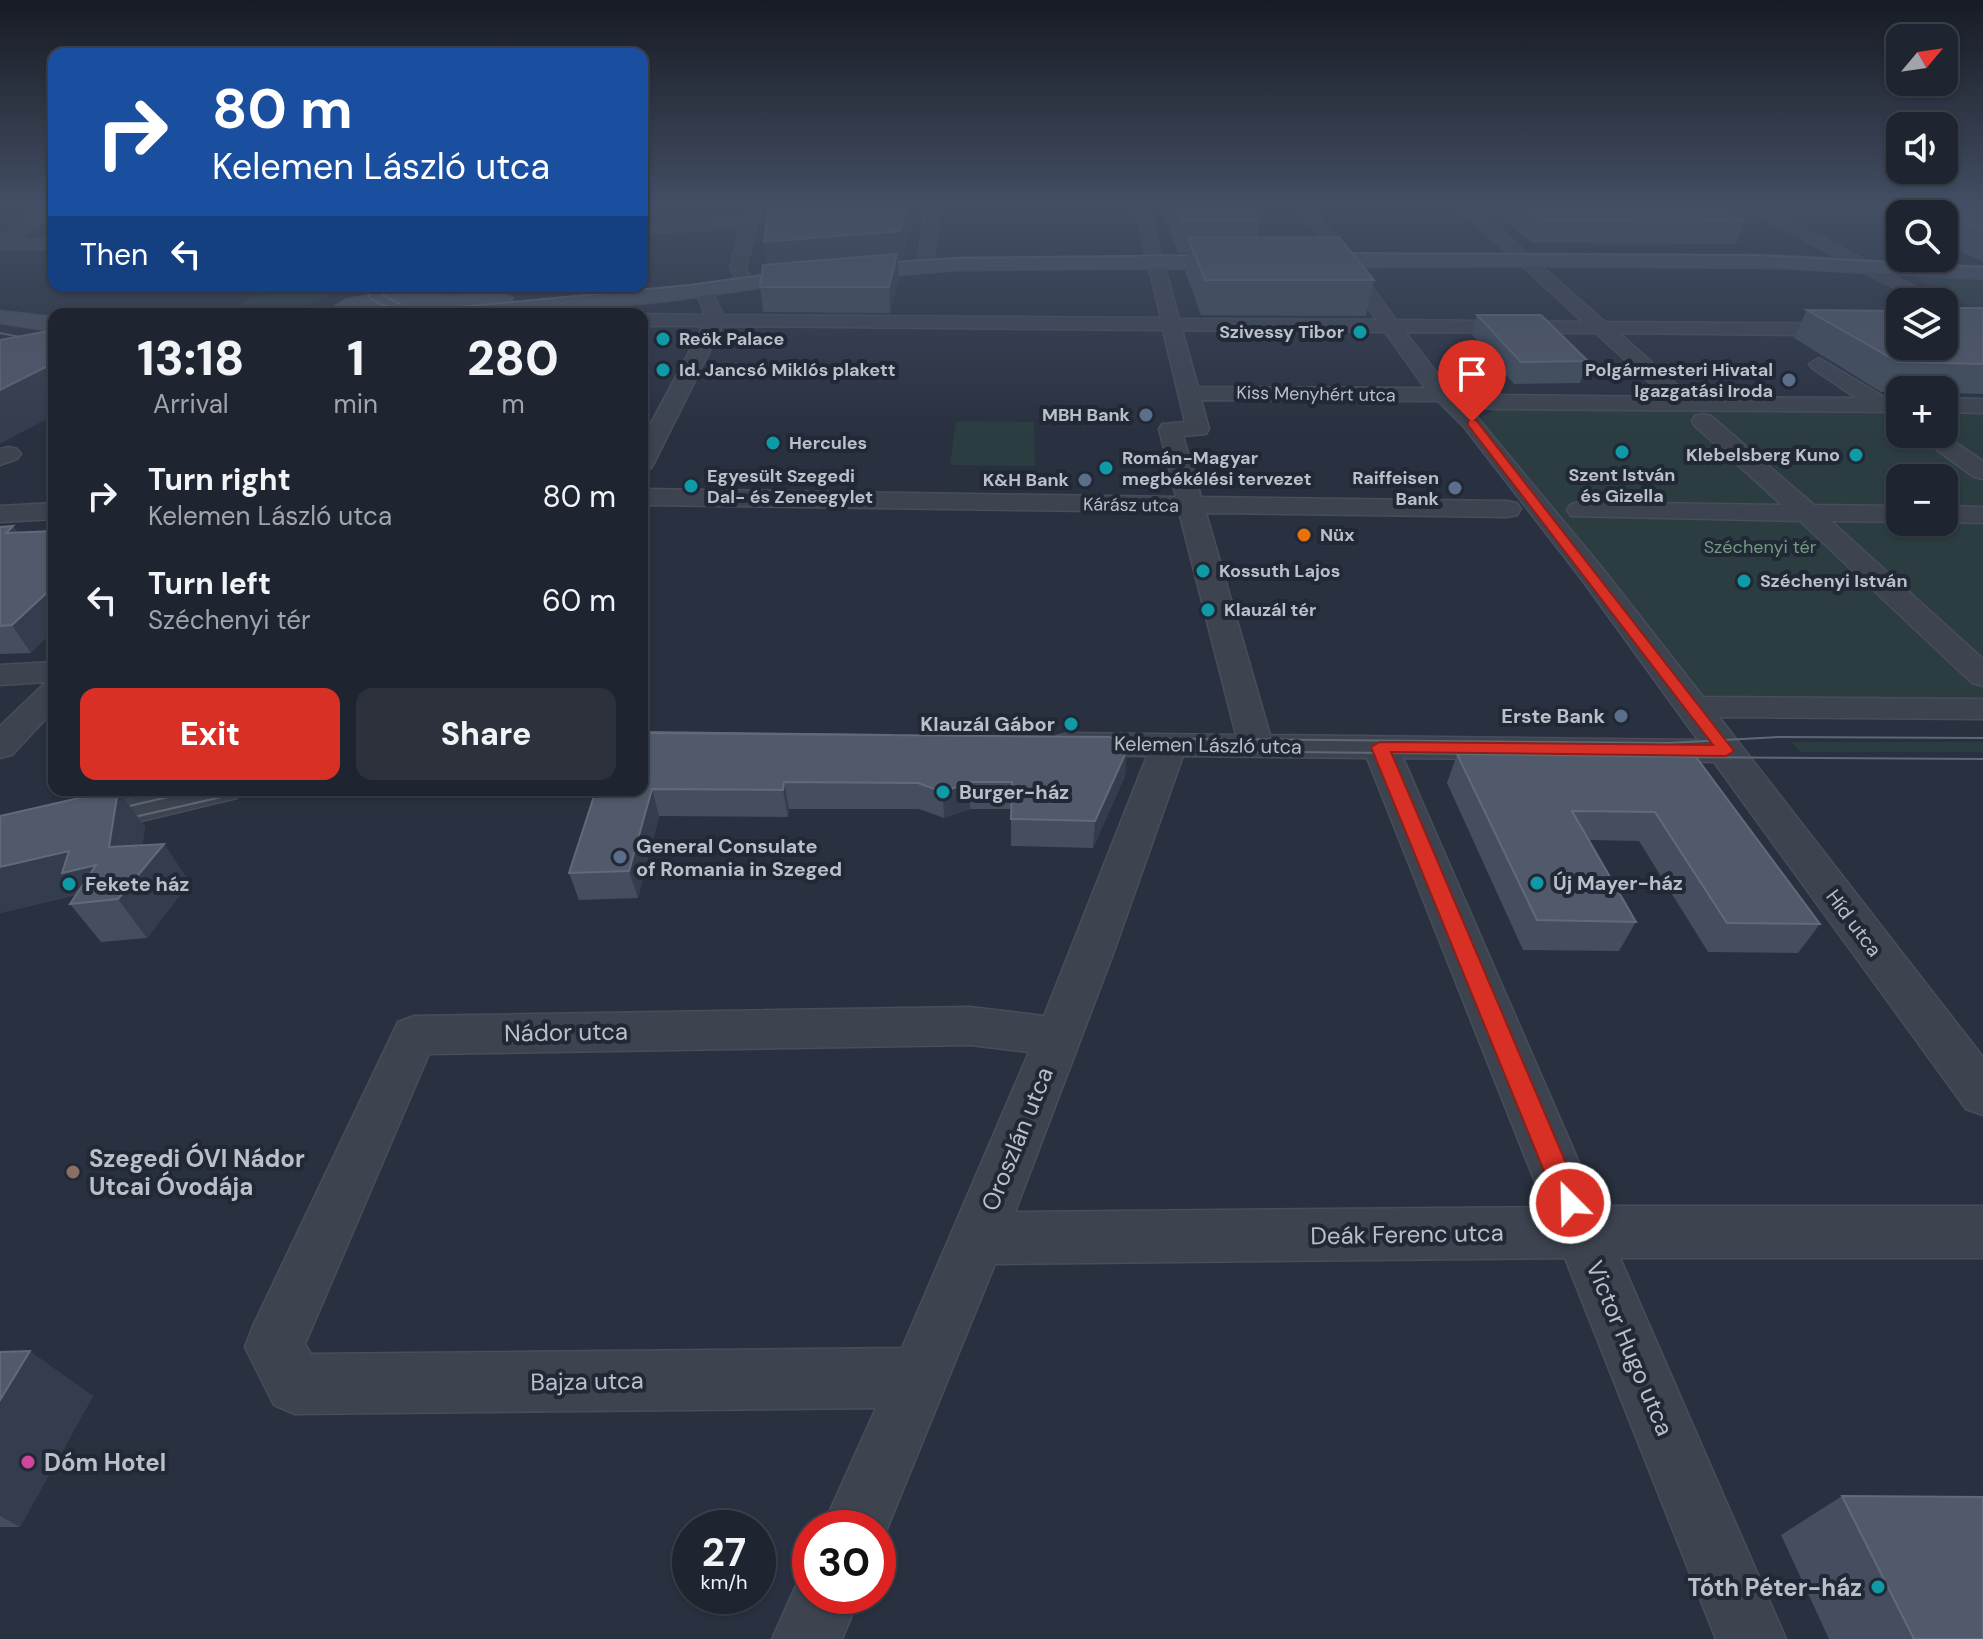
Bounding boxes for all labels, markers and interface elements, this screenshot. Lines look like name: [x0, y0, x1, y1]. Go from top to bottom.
north arrow: [1886, 24, 1958, 96]
map controls: [1886, 24, 1958, 536]
text: 80 m: [212, 72, 353, 145]
icon: right: [80, 80, 184, 184]
button: sound: [1886, 112, 1958, 184]
text: Kelemen László utca: [212, 143, 550, 190]
button: search: [1886, 200, 1958, 272]
icon: left: [164, 232, 208, 276]
text: Then: [80, 235, 148, 274]
button: layers: [1886, 288, 1958, 360]
place label: Szivessy Tibor: [1219, 320, 1344, 344]
marker: Szivessy Tibor: [1351, 323, 1369, 341]
text: 13:18: [137, 327, 245, 390]
text: 1: [347, 327, 365, 390]
text: 280: [467, 327, 559, 390]
place label: Reök Palace: [679, 327, 785, 351]
marker: Reök Palace: [654, 330, 672, 348]
pin: [1438, 340, 1506, 422]
icon: arrive: [1450, 352, 1494, 396]
place label: Id. Jancsó Miklós plakett: [679, 358, 896, 382]
place label: Polgármesteri Hivatal Igazgatási Iroda: [1585, 358, 1773, 403]
marker: Id. Jancsó Miklós plakett: [654, 361, 672, 379]
marker: Polgármesteri Hivatal Igazgatási Iroda: [1780, 371, 1798, 389]
button: +: [1886, 376, 1958, 448]
street label: Kiss Menyhért utca: [1236, 381, 1396, 407]
text: Arrival: [153, 387, 229, 421]
text: min: [334, 387, 378, 421]
text: m: [501, 387, 525, 421]
place label: MBH Bank: [1042, 403, 1131, 427]
marker: MBH Bank: [1137, 406, 1155, 424]
place label: Hercules: [789, 431, 867, 455]
marker: Hercules: [764, 434, 782, 452]
marker: Szent István és Gizella: [1613, 443, 1631, 461]
place label: Klebelsberg Kuno: [1686, 443, 1840, 467]
place label: Román-Magyar megbékélési tervezet: [1122, 446, 1311, 491]
marker: Klebelsberg Kuno: [1847, 446, 1865, 464]
marker: Román-Magyar megbékélési tervezet: [1097, 459, 1115, 477]
text: Turn right: [148, 460, 291, 499]
place label: Szent István és Gizella: [1569, 463, 1675, 508]
place label: Egyesült Szegedi Dal- és Zeneegylet: [707, 464, 873, 509]
button: −: [1886, 464, 1958, 536]
place label: Raiffeisen Bank: [1352, 466, 1440, 511]
place label: K&H Bank: [983, 468, 1070, 492]
marker: K&H Bank: [1076, 471, 1094, 489]
icon: right: [80, 474, 124, 518]
text: 80 m: [543, 477, 616, 516]
marker: Egyesült Szegedi Dal- és Zeneegylet: [682, 477, 700, 495]
marker: Raiffeisen Bank: [1446, 479, 1464, 497]
street label: Kárász utca: [1083, 492, 1179, 518]
text: Kelemen László utca: [148, 499, 392, 533]
place label: Nüx: [1320, 523, 1355, 547]
marker: Nüx: [1295, 526, 1313, 544]
park label: Széchenyi tér: [1704, 535, 1817, 559]
place label: Kossuth Lajos: [1219, 559, 1340, 583]
marker: Kossuth Lajos: [1194, 562, 1212, 580]
text: Turn left: [148, 564, 271, 603]
place label: Széchenyi István: [1760, 569, 1908, 593]
marker: Széchenyi István: [1735, 572, 1753, 590]
icon: left: [80, 578, 124, 622]
text: 60 m: [542, 581, 616, 620]
place label: Klauzál tér: [1224, 598, 1316, 622]
marker: Klauzál tér: [1199, 601, 1217, 619]
text: Széchenyi tér: [148, 603, 311, 637]
button: Exit: [80, 688, 340, 780]
button: Share: [356, 688, 616, 780]
place label: Erste Bank: [1501, 703, 1605, 729]
marker: Erste Bank: [1612, 707, 1630, 725]
place label: Klauzál Gábor: [920, 711, 1055, 737]
marker: Klauzál Gábor: [1062, 715, 1080, 733]
street label: Kelemen László utca: [1114, 730, 1302, 760]
place label: Burger-ház: [959, 779, 1069, 805]
marker: Burger-ház: [934, 783, 952, 801]
place label: General Consulate of Romania in Szeged: [636, 833, 842, 882]
marker: General Consulate of Romania in Szeged: [611, 848, 629, 866]
place label: Új Mayer-ház: [1553, 870, 1683, 896]
place label: Fekete ház: [85, 871, 189, 897]
marker: Új Mayer-ház: [1528, 874, 1546, 892]
marker: Fekete ház: [60, 875, 78, 893]
street label: Híd utca: [1820, 884, 1888, 962]
street label: Nádor utca: [504, 1015, 628, 1049]
street label: Oroszlán utca: [974, 1063, 1060, 1215]
place label: Szegedi ÓVI Nádor Utcai Óvodája: [89, 1142, 305, 1202]
position arrow: [1528, 1161, 1612, 1245]
marker: Szegedi ÓVI Nádor Utcai Óvodája: [64, 1163, 82, 1181]
street label: Deák Ferenc utca: [1310, 1217, 1504, 1251]
street label: Victor Hugo utca: [1579, 1256, 1681, 1440]
street label: Bajza utca: [530, 1365, 644, 1397]
place label: Dóm Hotel: [44, 1447, 166, 1478]
marker: Dóm Hotel: [19, 1453, 37, 1471]
speed limit sign: 30: [792, 1510, 896, 1614]
text: 27: [702, 1526, 746, 1578]
text: km/h: [700, 1569, 748, 1595]
place label: Tóth Péter-ház: [1688, 1572, 1862, 1603]
marker: Tóth Péter-ház: [1869, 1578, 1887, 1596]

